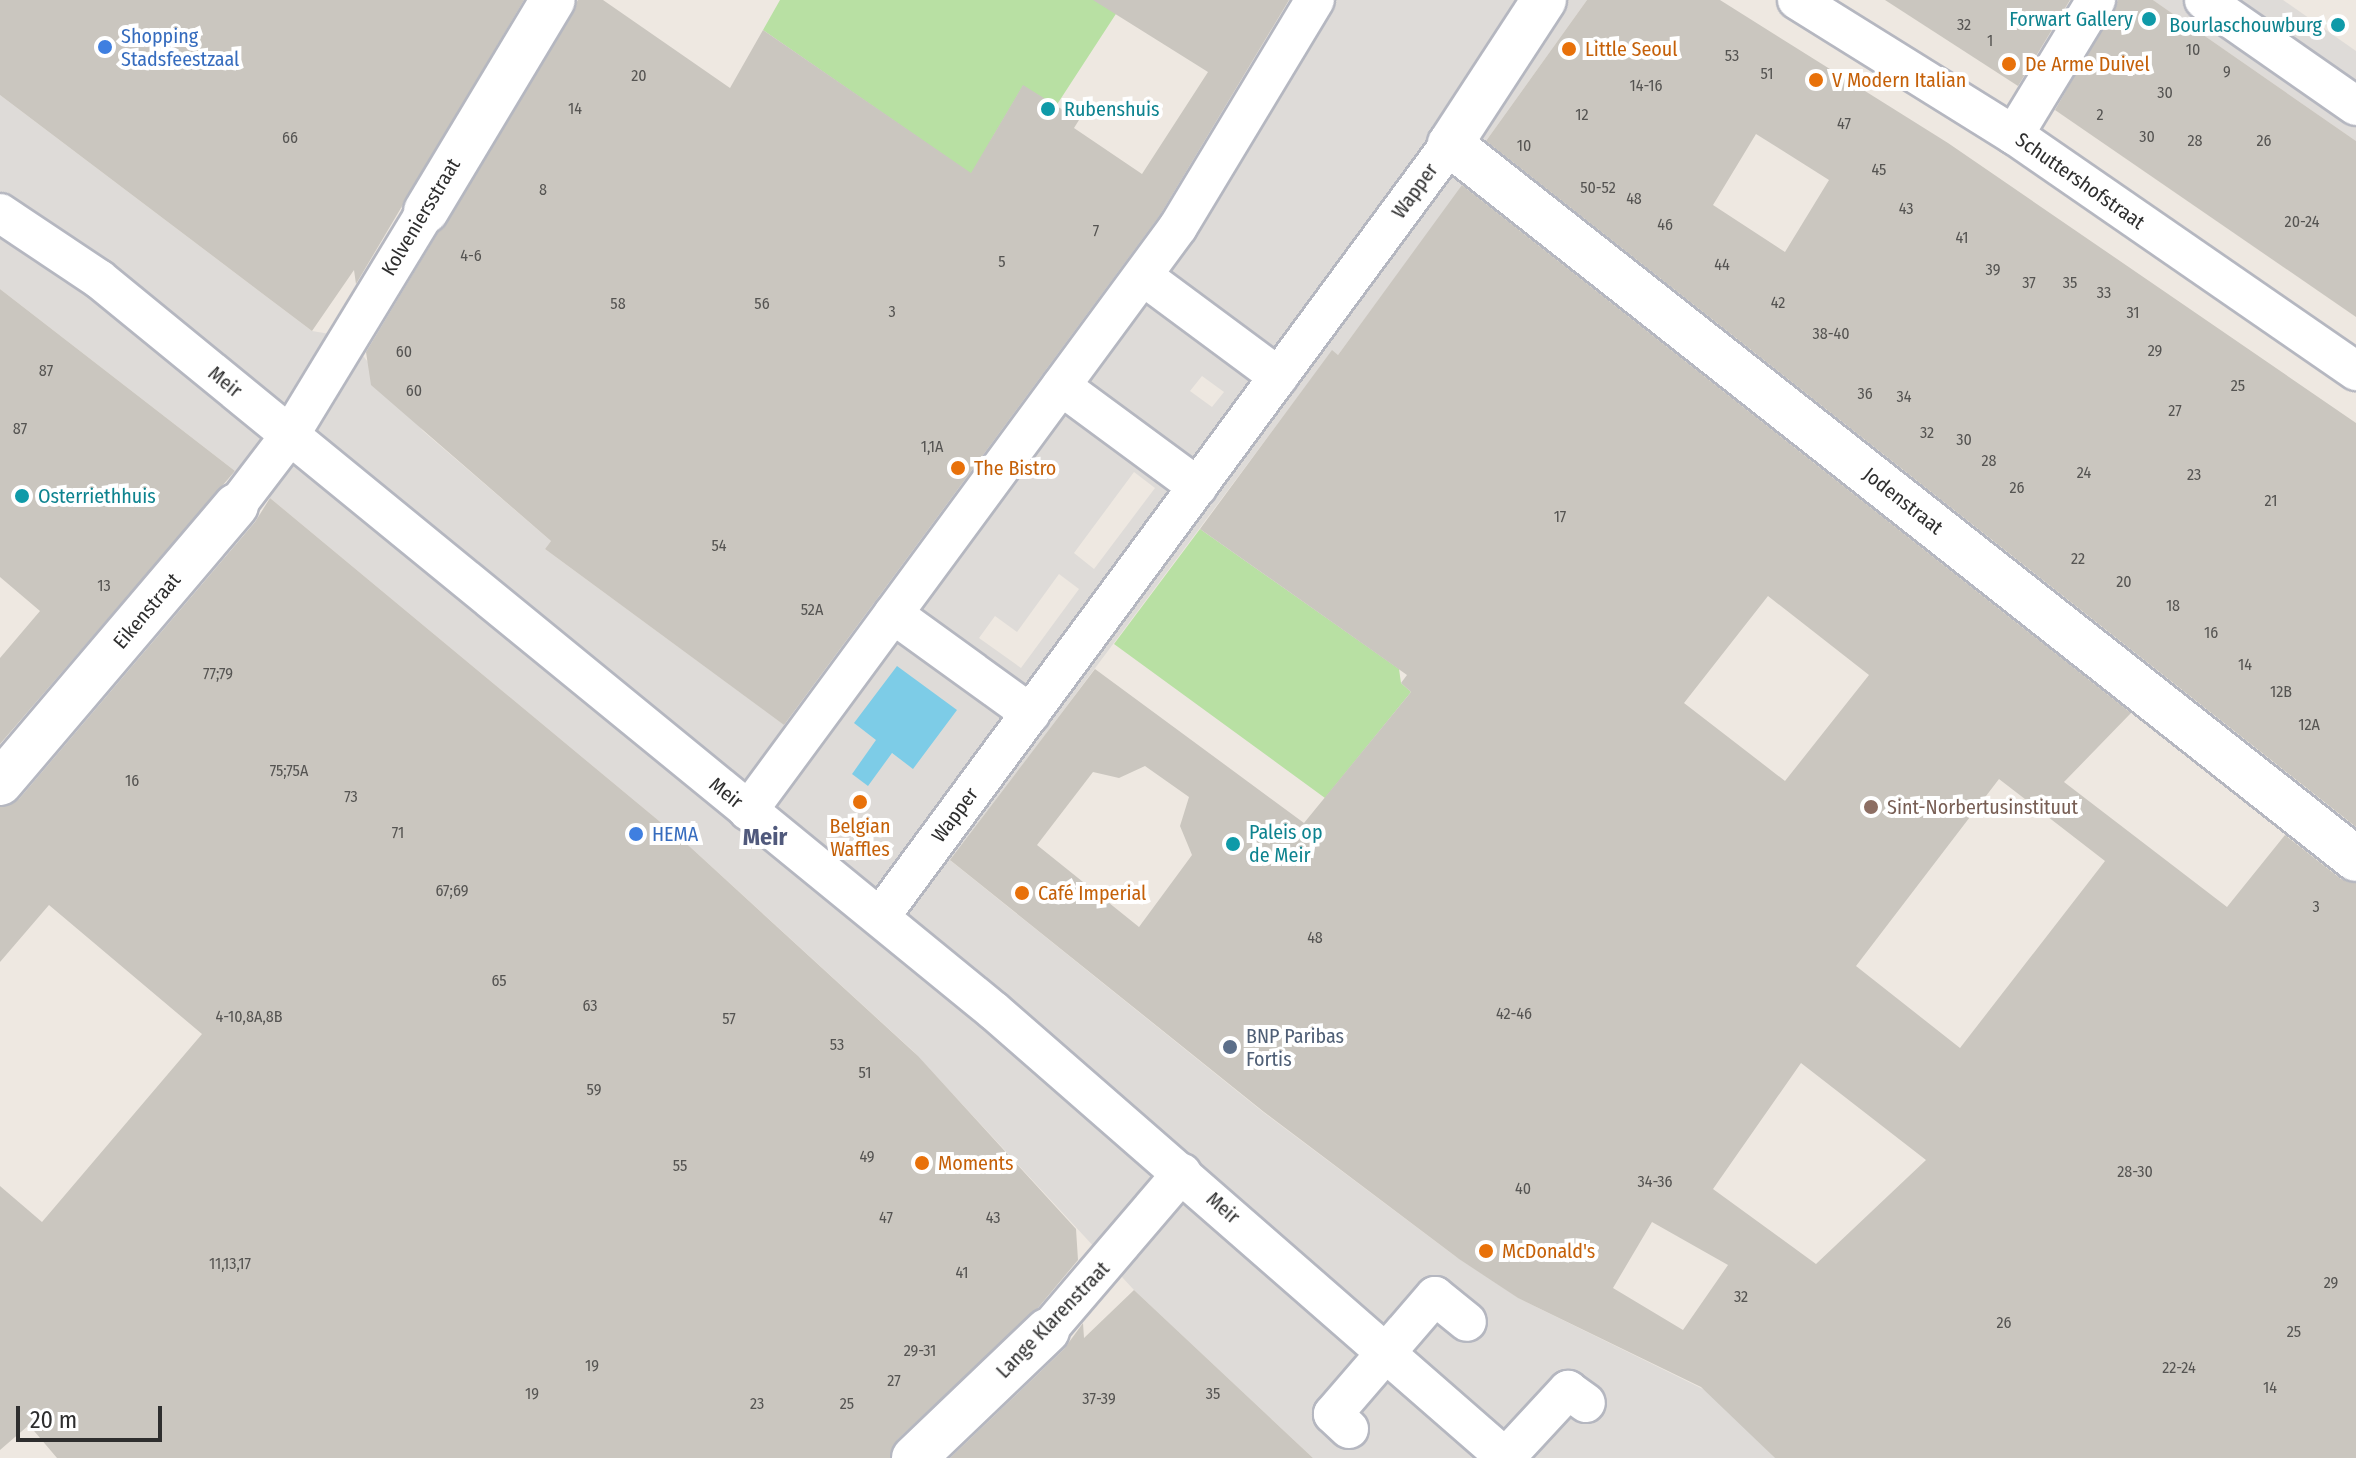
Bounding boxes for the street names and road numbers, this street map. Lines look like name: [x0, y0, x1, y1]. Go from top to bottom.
street label: Schuttershofstraat: [2011, 128, 2149, 234]
street label: Kolveniersstraat: [377, 154, 465, 280]
street label: Wapper: [1387, 159, 1443, 223]
street label: Meir: [203, 361, 247, 403]
street label: Jodenstraat: [1858, 462, 1948, 540]
street label: Eikenstraat: [108, 568, 186, 654]
street label: Meir: [704, 772, 748, 814]
street label: Wapper: [927, 783, 983, 847]
street label: Meir: [1201, 1187, 1245, 1229]
street label: Lange Klarenstraat: [991, 1257, 1115, 1383]

